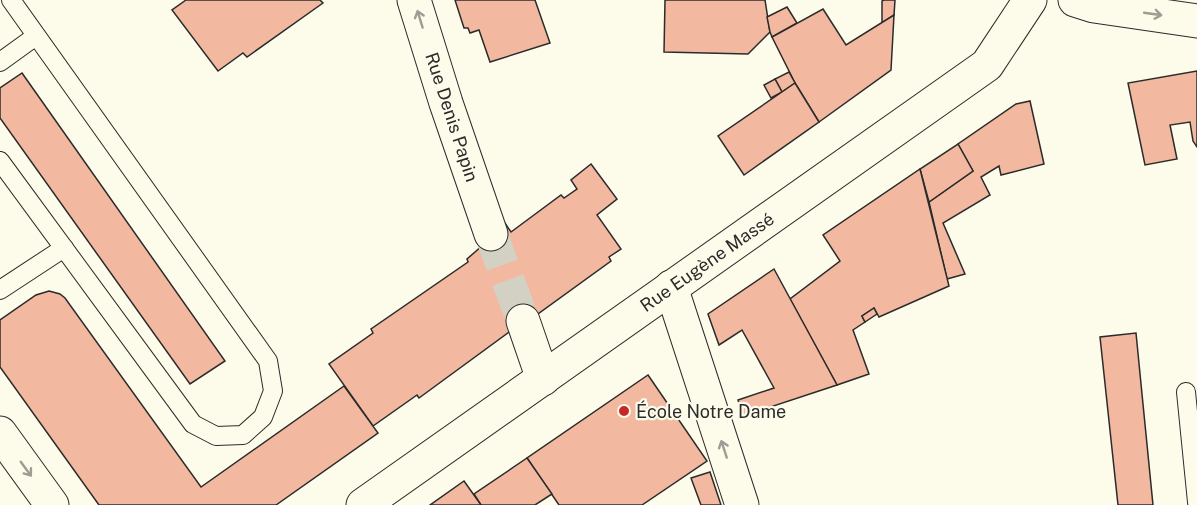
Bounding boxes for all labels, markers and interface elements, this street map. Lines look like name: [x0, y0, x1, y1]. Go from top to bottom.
one-way arrow: [1143, 9, 1163, 20]
one-way arrow: [414, 10, 425, 29]
street label: Rue Denis Papin: [421, 50, 483, 184]
street label: Rue Eugène Massé: [636, 208, 778, 316]
place label: École Notre Dame: [636, 400, 786, 422]
marker: École Notre Dame: [617, 404, 631, 418]
one-way arrow: [717, 440, 728, 459]
one-way arrow: [20, 460, 32, 476]

